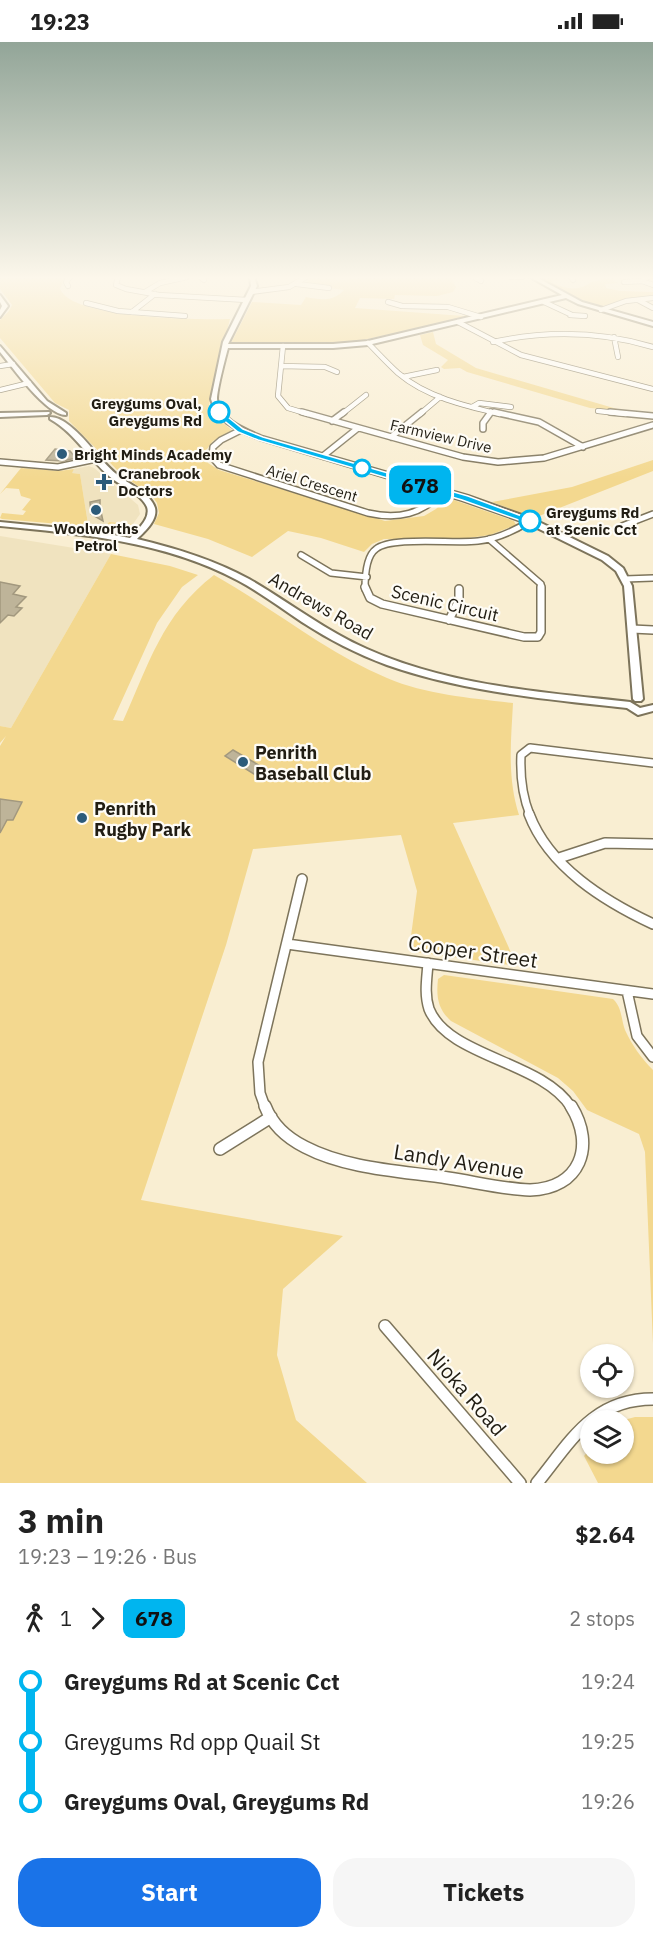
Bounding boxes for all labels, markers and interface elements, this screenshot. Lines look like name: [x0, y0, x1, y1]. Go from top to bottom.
text: 19:23: [30, 7, 90, 36]
place label: Greygums Oval, Greygums Rd: [91, 394, 202, 430]
marker: Greygums Oval, Greygums Rd: [208, 401, 230, 423]
street label: Farmview Drive: [388, 415, 494, 457]
place label: Bright Minds Academy: [74, 445, 232, 464]
marker: Bright Minds Academy: [55, 447, 69, 461]
unlabelled marker: [353, 459, 371, 477]
street label: Ariel Crescent: [264, 460, 360, 506]
place label: Cranebrook Doctors: [118, 464, 201, 500]
line badge: 678: [386, 466, 454, 504]
text: 678: [401, 471, 439, 499]
marker: Cranebrook Doctors: [95, 473, 113, 491]
marker: Woolworths Petrol: [89, 503, 103, 517]
place label: Greygums Rd at Scenic Cct: [546, 503, 639, 539]
marker: Greygums Rd at Scenic Cct: [519, 510, 541, 532]
place label: Woolworths Petrol: [54, 519, 139, 555]
street label: Andrews Road: [265, 567, 377, 645]
street label: Scenic Circuit: [389, 579, 501, 627]
place label: Penrith Baseball Club: [255, 741, 372, 785]
marker: Penrith Baseball Club: [236, 755, 250, 769]
place label: Penrith Rugby Park: [94, 797, 191, 841]
marker: Penrith Rugby Park: [75, 811, 89, 825]
street label: Cooper Street: [406, 928, 540, 974]
street label: Landy Avenue: [392, 1137, 526, 1185]
street label: Nioka Road: [421, 1342, 513, 1442]
map controls: [580, 1344, 634, 1464]
button: locate: [580, 1344, 634, 1398]
button: layers: [580, 1410, 634, 1464]
text: 3 min: [18, 1499, 104, 1542]
text: $2.64: [575, 1520, 635, 1549]
text: 19:23 – 19:26 · Bus: [18, 1543, 197, 1570]
icon: walk: [18, 1602, 51, 1635]
icon: forward: [81, 1602, 114, 1635]
text: 678: [135, 1604, 173, 1632]
text: 1: [60, 1605, 72, 1632]
text: 2 stops: [569, 1605, 635, 1632]
text: Greygums Rd at Scenic Cct: [64, 1667, 340, 1696]
text: 19:24: [581, 1668, 635, 1695]
text: Greygums Rd opp Quail St: [64, 1727, 320, 1756]
text: 19:25: [581, 1728, 635, 1755]
text: Greygums Oval, Greygums Rd: [64, 1787, 369, 1816]
text: 19:26: [581, 1788, 635, 1815]
button: Start: [18, 1858, 321, 1927]
button: Tickets: [333, 1858, 635, 1927]

